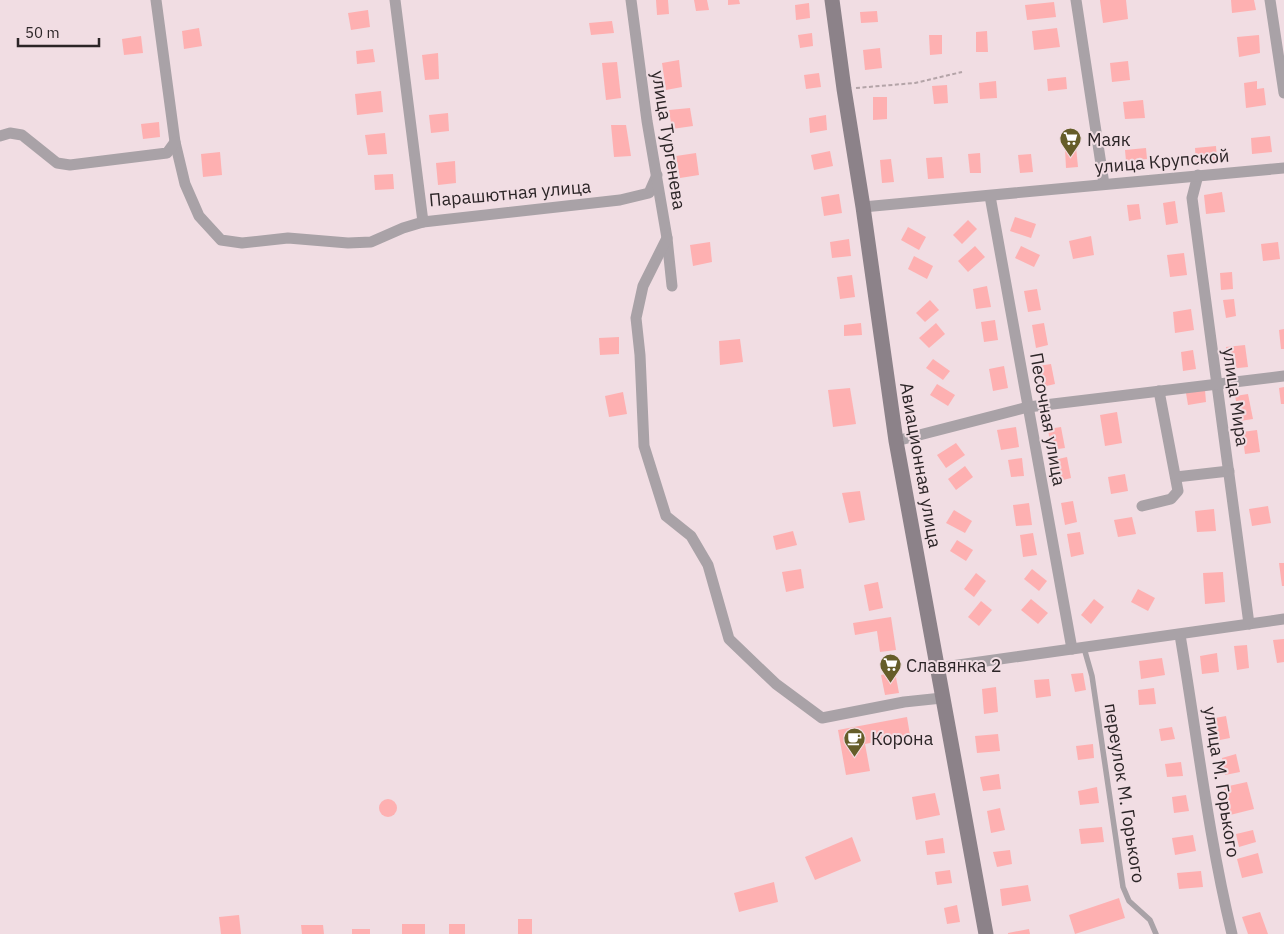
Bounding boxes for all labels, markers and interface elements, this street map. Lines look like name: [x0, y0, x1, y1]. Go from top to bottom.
scale bar: [18, 15, 99, 47]
text: 50 m: [25, 23, 60, 42]
street label: улица Тургенева: [647, 69, 691, 212]
supermarket icon: Маяк: [1059, 127, 1083, 158]
place label: Маяк: [1087, 128, 1131, 151]
street label: улица Крупской: [1094, 144, 1230, 178]
street label: Парашютная улица: [428, 174, 592, 212]
street label: улица Мира: [1218, 346, 1254, 448]
street label: Песочная улица: [1025, 351, 1071, 488]
street label: Авиационная улица: [895, 380, 947, 550]
supermarket icon: Славянка 2: [878, 653, 902, 684]
place label: Славянка 2: [906, 654, 1002, 677]
street label: переулок М. Горького: [1099, 702, 1151, 884]
street label: улица М. Горького: [1199, 705, 1245, 859]
cafe icon: Корона: [843, 726, 867, 757]
place label: Корона: [871, 727, 934, 750]

